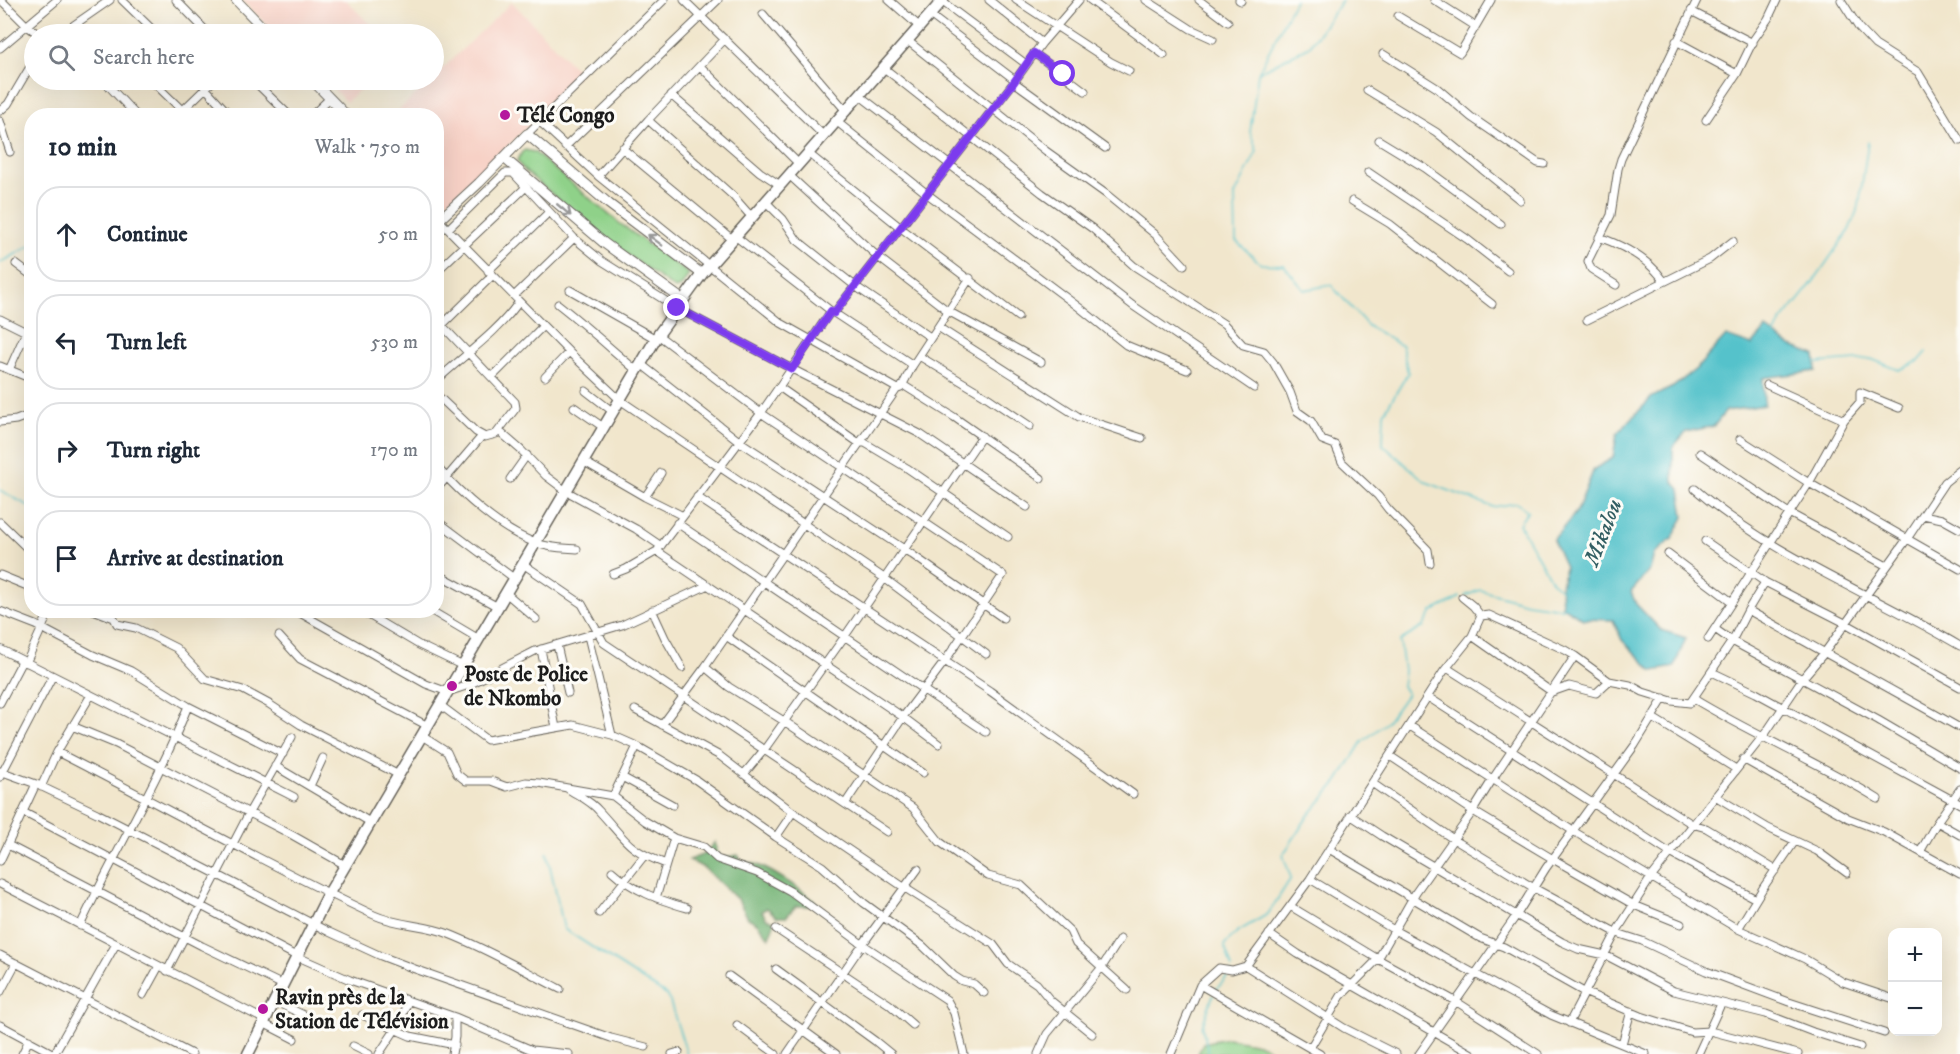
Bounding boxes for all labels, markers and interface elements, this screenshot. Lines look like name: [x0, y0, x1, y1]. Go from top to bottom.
search box: [24, 24, 444, 90]
icon: search: [45, 41, 78, 74]
text: Search here: [93, 44, 195, 71]
route start: [1049, 60, 1075, 86]
place label: Télé Congo: [516, 103, 615, 129]
marker: Télé Congo: [498, 108, 512, 122]
text: 10 min: [48, 131, 117, 164]
text: Walk · 750 m: [315, 135, 420, 160]
one-way arrow: [556, 204, 572, 217]
icon: ahead: [50, 218, 83, 251]
text: Continue: [107, 221, 188, 248]
text: 50 m: [378, 222, 418, 247]
one-way arrow: [647, 234, 663, 246]
route end: [663, 294, 689, 320]
icon: left: [50, 326, 83, 359]
text: Turn left: [107, 329, 187, 356]
text: 530 m: [371, 330, 418, 355]
icon: right: [50, 434, 83, 467]
text: Turn right: [107, 437, 200, 464]
text: 170 m: [370, 438, 418, 463]
water label: Mikalou: [1578, 495, 1628, 572]
icon: arrive: [50, 542, 83, 575]
text: Arrive at destination: [107, 545, 284, 572]
place label: Poste de Police de Nkombo: [464, 662, 588, 712]
marker: Poste de Police de Nkombo: [445, 679, 459, 693]
map controls: [1888, 928, 1942, 1036]
button: +: [1888, 928, 1942, 982]
button: −: [1888, 982, 1942, 1036]
place label: Ravin près de la Station de Télévision: [275, 985, 450, 1035]
marker: Ravin près de la Station de Télévision: [256, 1002, 270, 1016]

